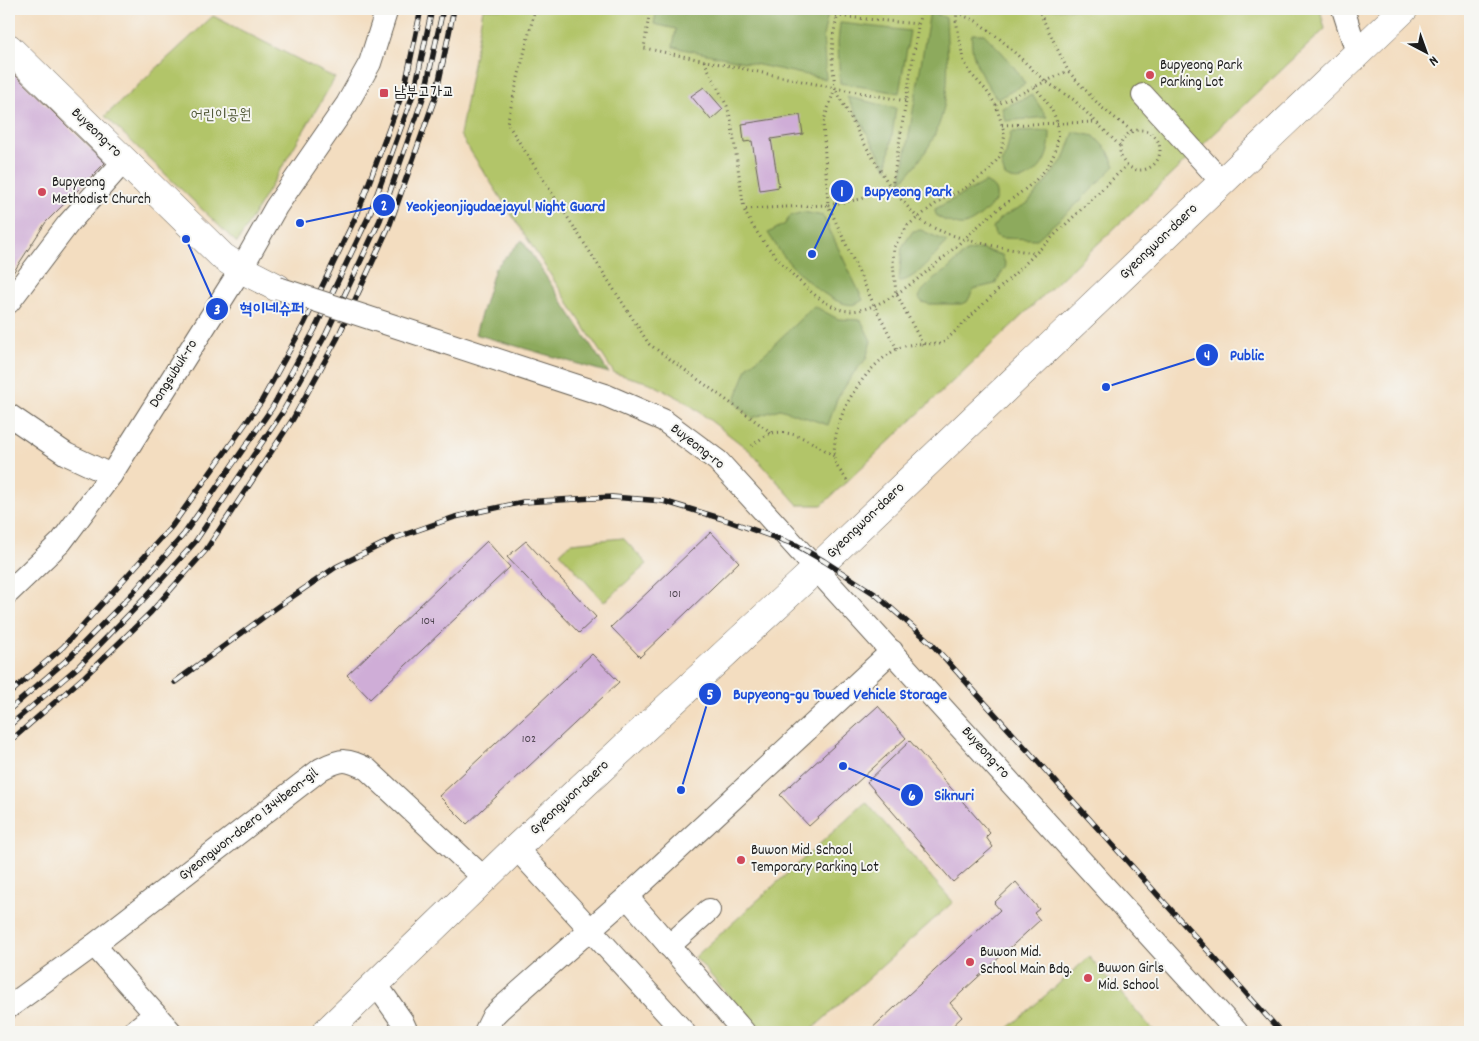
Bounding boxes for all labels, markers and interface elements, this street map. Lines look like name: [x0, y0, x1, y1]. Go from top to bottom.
north arrow: [1402, 28, 1452, 78]
text: N: [1424, 50, 1442, 70]
place label: Bupyeong Park Parking Lot: [1160, 55, 1242, 94]
marker: Bupyeong Park Parking Lot: [1144, 69, 1156, 81]
place label: 남부고가교: [394, 82, 454, 104]
marker: 남부고가교: [378, 87, 390, 99]
street label: Buyeong-ro: [65, 103, 127, 163]
park label: 어린이공원: [191, 105, 251, 127]
place label: Bupyeong Methodist Church: [52, 172, 151, 211]
callout: Bupyeong Park: [829, 175, 962, 206]
text: Bupyeong Park: [864, 181, 952, 204]
text: 1: [840, 182, 844, 204]
marker: Bupyeong Methodist Church: [36, 186, 48, 198]
callout: Yeokjeonjigudaejayul Night Guard: [371, 190, 615, 221]
text: 2: [381, 196, 387, 218]
text: Yeokjeonjigudaejayul Night Guard: [406, 196, 605, 219]
street label: Gyeongwon-daero: [1115, 199, 1203, 285]
callout: 혁이네슈퍼: [204, 293, 314, 324]
text: 혁이네슈퍼: [240, 299, 304, 322]
text: 3: [214, 300, 221, 322]
street label: Dongsubuk-ro: [144, 335, 204, 413]
callout: Public: [1195, 339, 1274, 370]
text: Public: [1230, 345, 1265, 368]
text: 4: [1204, 346, 1210, 368]
street label: Buyeong-ro: [665, 419, 729, 476]
street label: Gyeongwon-daero: [822, 478, 910, 564]
house number: 101: [669, 586, 681, 603]
house number: 104: [421, 613, 435, 630]
callout: Bupyeong-gu Towed Vehicle Storage: [698, 678, 957, 709]
text: Bupyeong-gu Towed Vehicle Storage: [733, 684, 947, 707]
text: 5: [707, 685, 714, 707]
street label: Buyeong-ro: [955, 722, 1015, 784]
house number: 102: [522, 731, 536, 748]
street label: Gyeongwon-daero: [525, 755, 615, 841]
street label: Gyeongwon-daero 1344beon-gil: [174, 763, 324, 887]
callout: Siknuri: [899, 779, 984, 810]
text: Siknuri: [934, 785, 974, 808]
text: 6: [908, 786, 916, 808]
place label: Buwon Mid. School Temporary Parking Lot: [751, 840, 879, 879]
marker: Buwon Mid. School Temporary Parking Lot: [735, 854, 747, 866]
place label: Buwon Mid. School Main Bdg.: [980, 942, 1072, 981]
marker: Buwon Mid. School Main Bdg.: [964, 956, 976, 968]
place label: Buwon Girls Mid. School: [1098, 958, 1164, 997]
marker: Buwon Girls Mid. School: [1082, 972, 1094, 984]

